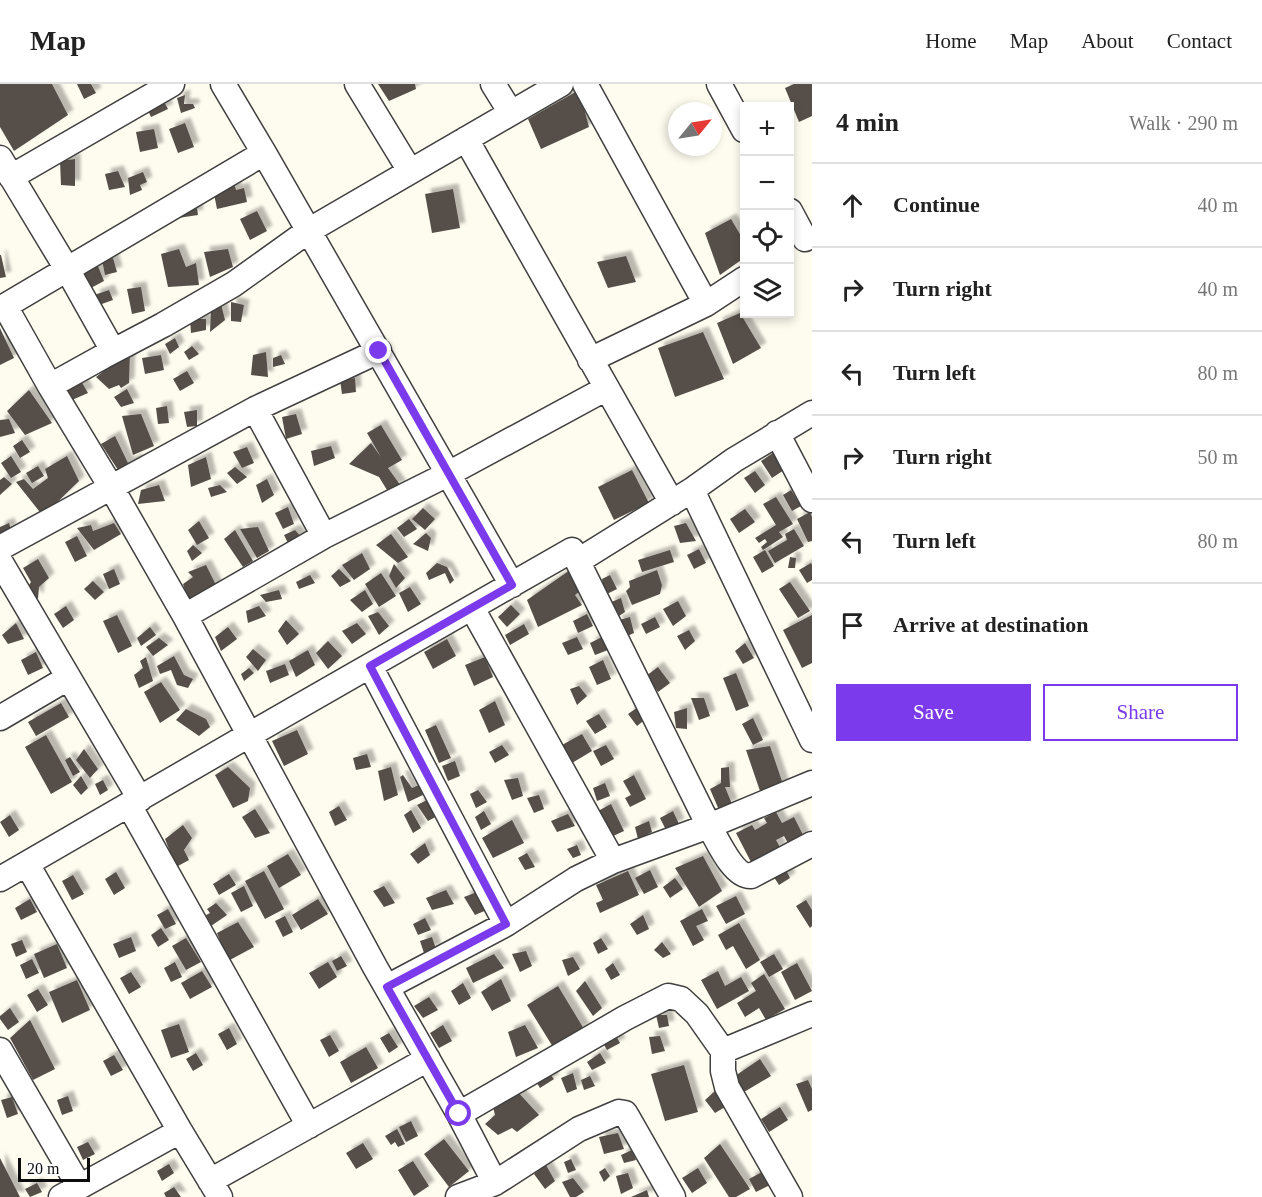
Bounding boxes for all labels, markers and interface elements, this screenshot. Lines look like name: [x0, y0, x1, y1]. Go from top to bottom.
text: Map: [30, 25, 86, 56]
text: Home: [925, 29, 977, 53]
text: Map: [1010, 29, 1048, 53]
text: About: [1081, 29, 1134, 53]
text: Contact: [1167, 29, 1232, 53]
north arrow: [668, 102, 722, 156]
map controls: [740, 102, 794, 318]
button: +: [740, 102, 794, 156]
text: 4 min: [836, 108, 899, 137]
text: Walk · 290 m: [1129, 112, 1238, 134]
button: −: [740, 156, 794, 210]
icon: ahead: [836, 189, 869, 222]
text: Continue: [893, 192, 980, 217]
text: 40 m: [1197, 194, 1238, 216]
button: locate: [740, 210, 794, 264]
button: layers: [740, 264, 794, 318]
icon: right: [836, 273, 869, 306]
text: Turn right: [893, 276, 992, 301]
text: 40 m: [1197, 278, 1238, 300]
route end: [365, 337, 391, 363]
icon: left: [836, 357, 869, 390]
text: Turn left: [893, 360, 976, 385]
text: 80 m: [1197, 362, 1238, 384]
icon: right: [836, 441, 869, 474]
text: Turn right: [893, 444, 992, 469]
text: 50 m: [1197, 446, 1238, 468]
icon: left: [836, 525, 869, 558]
text: Turn left: [893, 528, 976, 553]
text: 80 m: [1197, 530, 1238, 552]
icon: arrive: [836, 609, 869, 642]
text: Arrive at destination: [893, 612, 1089, 637]
button: Save: [836, 684, 1031, 741]
button: Share: [1043, 684, 1238, 741]
route start: [445, 1100, 471, 1126]
scale bar: [18, 1155, 90, 1182]
text: 20 m: [27, 1160, 59, 1177]

